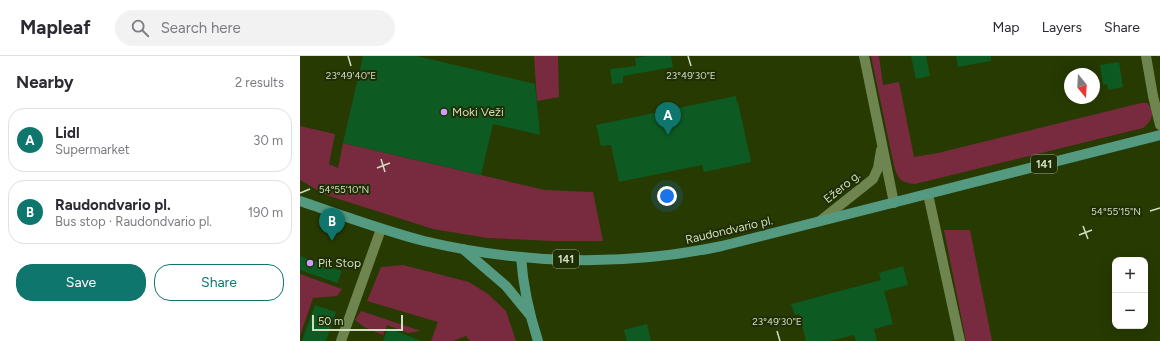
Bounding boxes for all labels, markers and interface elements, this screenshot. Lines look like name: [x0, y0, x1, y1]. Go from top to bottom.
search box: [115, 10, 395, 46]
text: Mapleaf: [20, 16, 91, 39]
icon: search: [129, 17, 151, 39]
text: Search here: [161, 19, 241, 37]
text: Map: [992, 19, 1020, 36]
text: Layers: [1042, 19, 1082, 36]
text: Share: [1104, 19, 1140, 36]
north arrow: [1064, 68, 1100, 104]
text: 23°49'40"E: [326, 69, 376, 82]
text: 23°49'30"E: [666, 69, 716, 82]
text: Nearby: [16, 72, 74, 92]
text: 2 results: [235, 75, 284, 90]
pin: A: [655, 102, 681, 135]
place label: Moki Veži: [452, 105, 504, 119]
marker: Moki Veži: [439, 107, 449, 117]
text: Lidl: [55, 124, 80, 142]
text: A: [25, 133, 35, 148]
text: 30 m: [253, 133, 283, 148]
text: Supermarket: [55, 142, 130, 157]
road number: 141: [1031, 155, 1057, 173]
street label: Ežero g.: [821, 168, 863, 206]
text: 54°55'10"N: [319, 183, 369, 196]
your location: [657, 186, 677, 206]
text: Raudondvario pl.: [55, 196, 171, 214]
text: B: [26, 205, 34, 220]
text: 190 m: [248, 205, 283, 220]
text: 54°55'15"N: [1091, 205, 1141, 218]
pin: B: [319, 208, 345, 241]
street label: Raudondvario pl.: [684, 213, 774, 247]
text: Bus stop · Raudondvario pl.: [55, 214, 212, 229]
road number: 141: [553, 250, 579, 268]
place label: Pit Stop: [318, 256, 361, 270]
map controls: [1112, 257, 1148, 329]
button: +: [1112, 257, 1148, 293]
marker: Pit Stop: [305, 258, 315, 268]
button: Save: [16, 264, 146, 301]
button: Share: [154, 264, 284, 301]
button: −: [1112, 293, 1148, 329]
scale bar: [312, 313, 403, 332]
text: 50 m: [318, 315, 343, 328]
text: 23°49'30"E: [752, 315, 802, 328]

